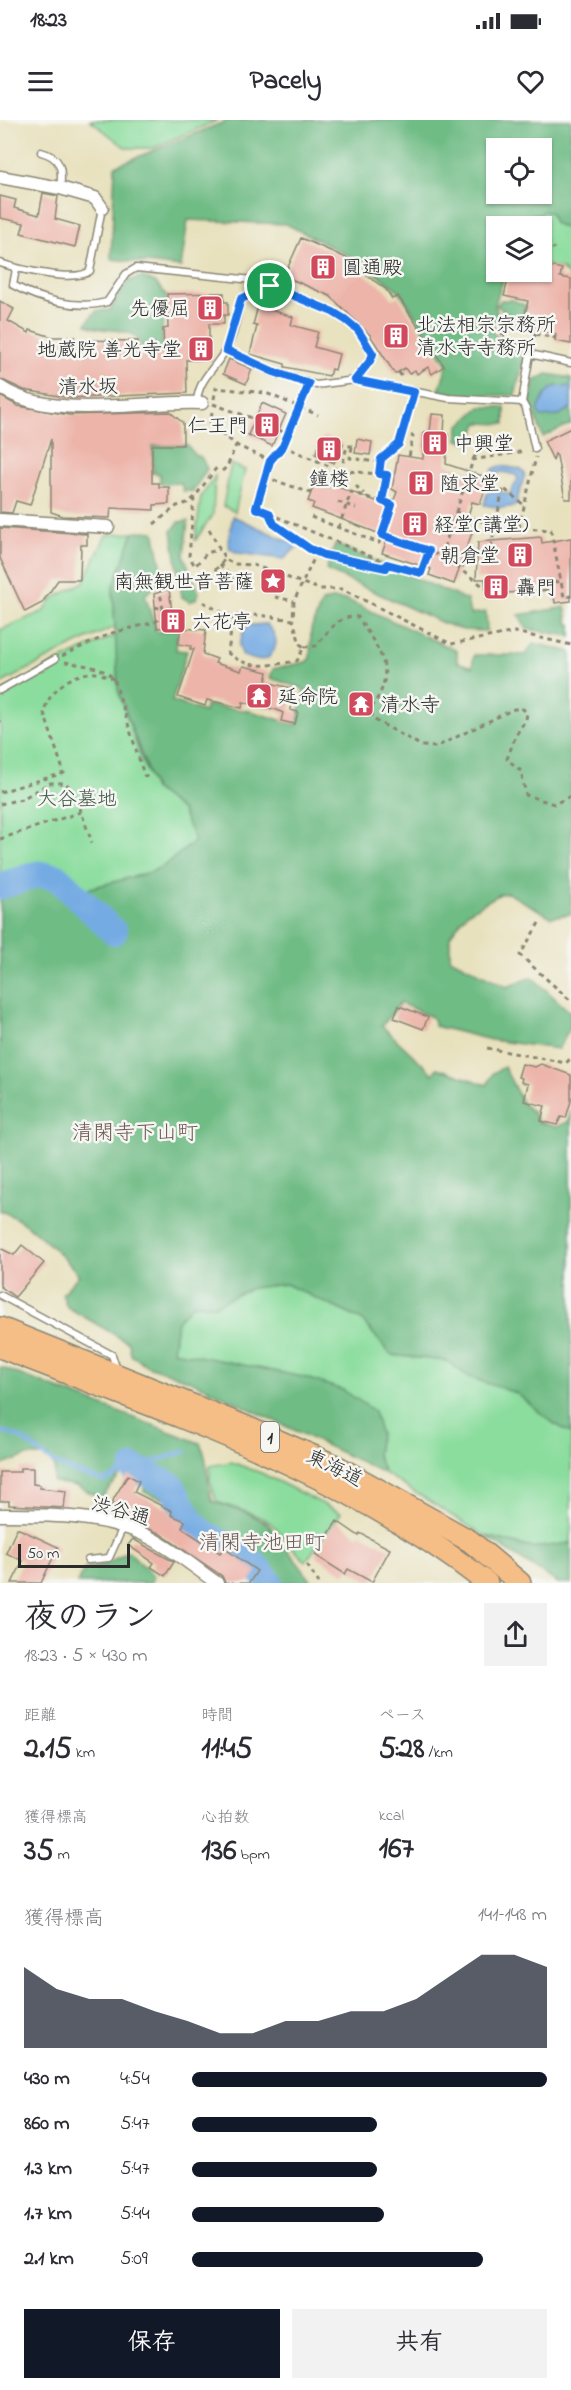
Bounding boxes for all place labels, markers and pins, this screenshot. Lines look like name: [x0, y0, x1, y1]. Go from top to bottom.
building icon: 圓通殿: [308, 252, 338, 282]
place label: 圓通殿: [342, 255, 402, 284]
pin: [244, 260, 295, 311]
building icon: 先優屈: [195, 293, 225, 323]
place label: 先優屈: [130, 296, 190, 325]
place label: 北法相宗宗務所 清水寺寺務所: [416, 312, 556, 364]
building icon: 北法相宗宗務所 清水寺寺務所: [381, 321, 411, 351]
building icon: 地蔵院 善光寺堂: [186, 334, 216, 364]
place label: 地蔵院 善光寺堂: [37, 337, 182, 366]
building icon: 仁王門: [252, 410, 282, 440]
place label: 仁王門: [188, 413, 248, 442]
building icon: 中興堂: [420, 428, 450, 458]
place label: 中興堂: [454, 431, 514, 460]
building icon: 鐘楼: [314, 434, 344, 464]
place label: 鐘楼: [309, 466, 349, 495]
building icon: 随求堂: [406, 468, 436, 498]
place label: 随求堂: [440, 471, 500, 500]
building icon: 経堂(講堂): [400, 509, 430, 539]
place label: 経堂(講堂): [434, 512, 528, 541]
building icon: 朝倉堂: [505, 540, 535, 570]
place label: 朝倉堂: [440, 543, 500, 572]
place icon: 南無観世音菩薩: [258, 566, 288, 596]
place label: 南無観世音菩薩: [114, 569, 254, 598]
building icon: 轟門: [481, 572, 511, 602]
place label: 轟門: [516, 575, 556, 604]
building icon: 六花亭: [158, 606, 188, 636]
place label: 六花亭: [192, 609, 252, 638]
temple icon: 延命院: [244, 681, 274, 711]
place label: 延命院: [278, 684, 338, 713]
temple icon: 清水寺: [346, 689, 376, 719]
place label: 清水寺: [380, 692, 440, 721]

